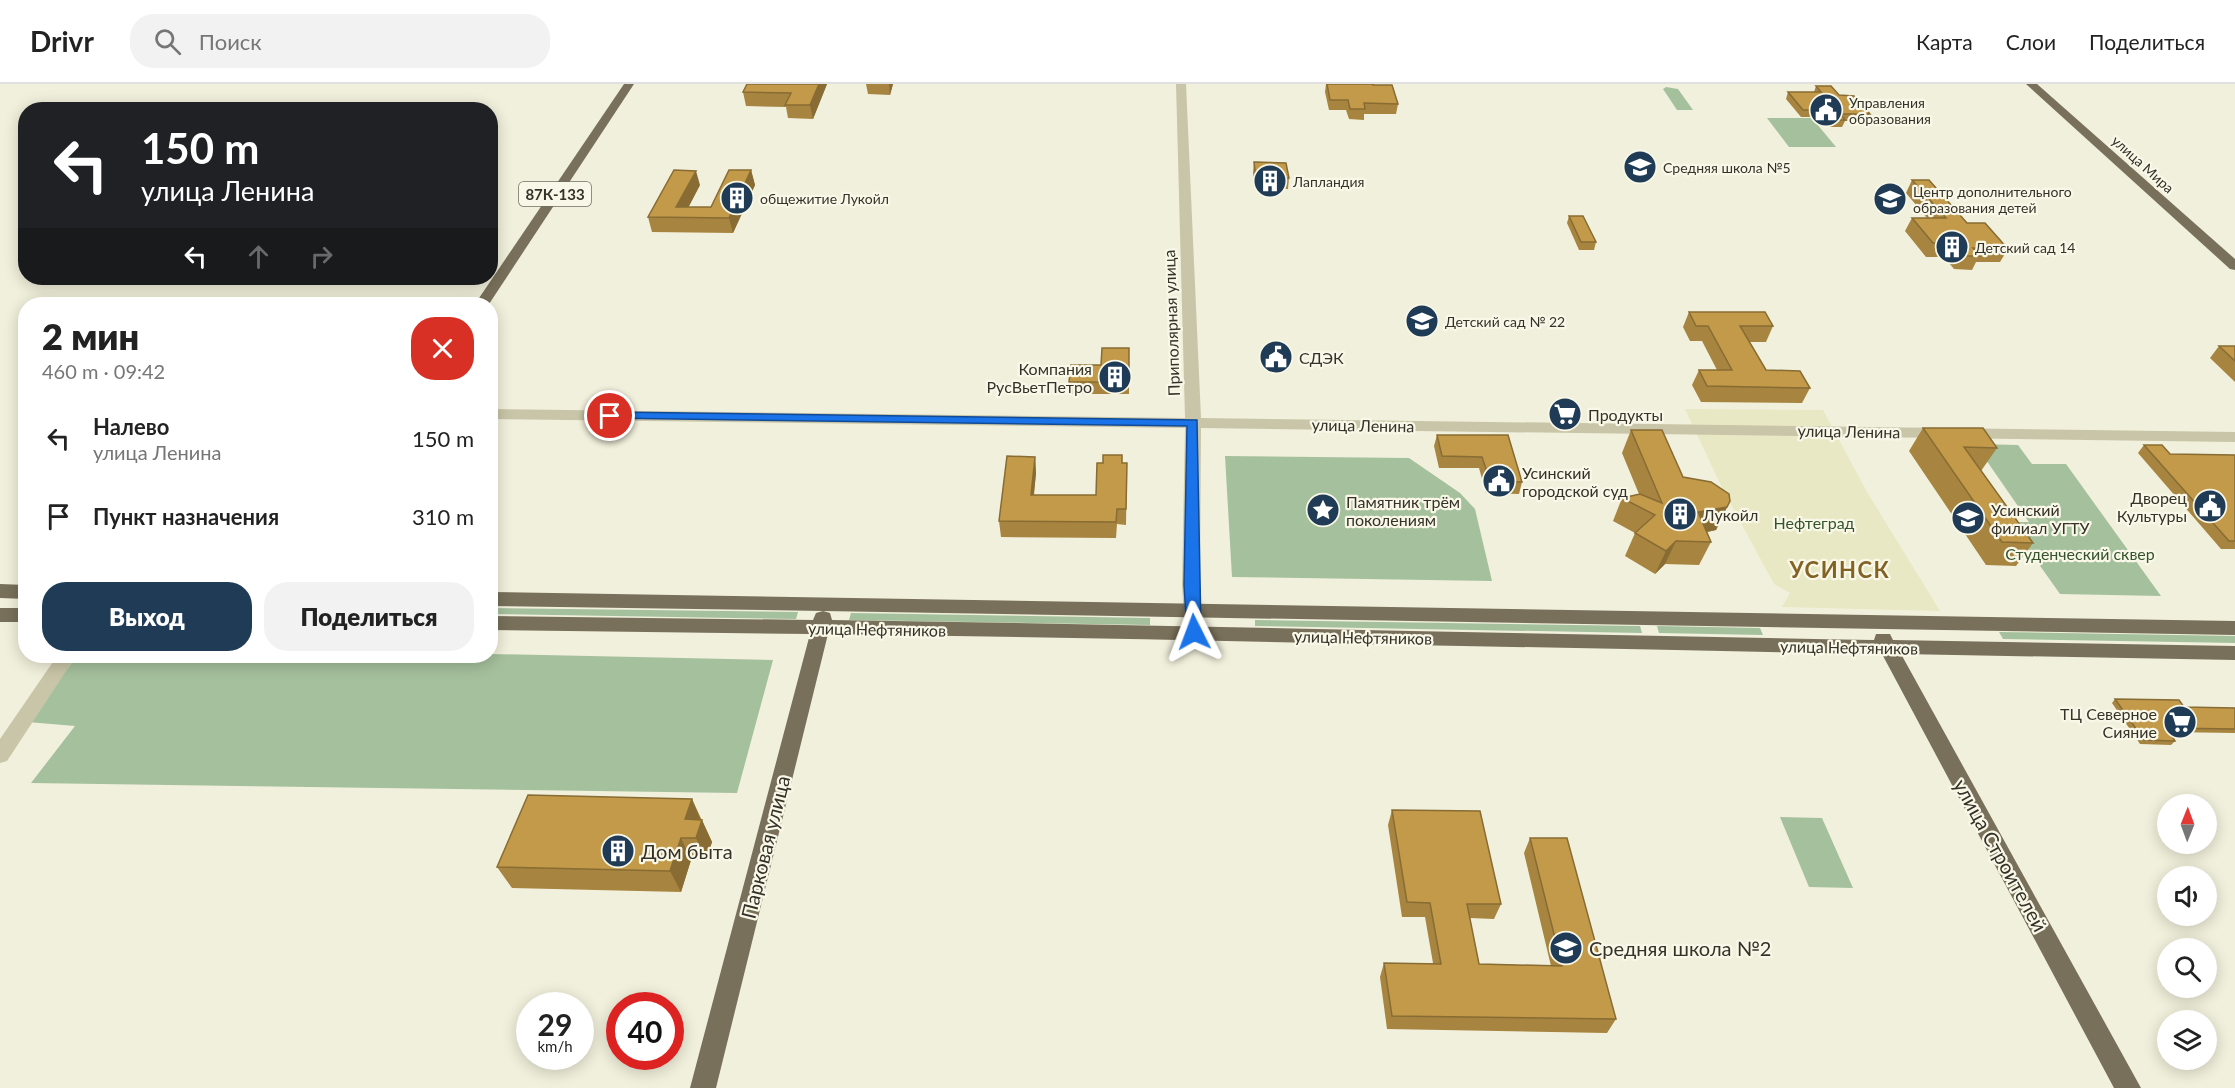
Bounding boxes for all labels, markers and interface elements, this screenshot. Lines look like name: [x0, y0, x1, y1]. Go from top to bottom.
search box: [130, 14, 550, 68]
text: Drivr: [30, 24, 94, 58]
icon: search: [151, 25, 184, 58]
text: Поиск: [199, 28, 262, 55]
text: Карта: [1916, 29, 1973, 54]
text: Слои: [2006, 29, 2056, 54]
text: Поделиться: [2089, 29, 2205, 54]
public building icon: Управления образования: [1808, 92, 1844, 128]
place label: Управления образования: [1849, 94, 1931, 127]
text: 150 m: [141, 123, 259, 173]
icon: left: [42, 126, 120, 204]
street label: улица Мира: [2108, 132, 2178, 196]
school or university icon: Средняя школа №5: [1622, 149, 1658, 185]
place label: Средняя школа №5: [1663, 159, 1791, 176]
building icon: Лапландия: [1252, 163, 1288, 199]
place label: Лапландия: [1292, 173, 1364, 190]
text: улица Ленина: [141, 174, 314, 207]
building icon: общежитие Лукойл: [719, 180, 755, 216]
school or university icon: Центр дополнительного образования детей: [1872, 181, 1908, 217]
road number: 87К-133: [519, 182, 591, 206]
place label: Центр дополнительного образования детей: [1913, 183, 2072, 216]
place label: общежитие Лукойл: [760, 190, 889, 207]
building icon: Детский сад 14: [1934, 229, 1970, 265]
place label: Детский сад 14: [1975, 239, 2075, 256]
icon: left: [179, 240, 212, 273]
icon: ahead: [242, 240, 275, 273]
icon: right: [305, 240, 338, 273]
street label: Приполярная улица: [1159, 249, 1183, 397]
school or university icon: Детский сад № 22: [1404, 303, 1440, 339]
place label: Детский сад № 22: [1445, 313, 1565, 330]
text: 2 мин: [42, 314, 139, 358]
button: close: [411, 317, 474, 380]
public building icon: СДЭК: [1258, 339, 1294, 375]
place label: СДЭК: [1299, 348, 1344, 367]
text: 460 m · 09:42: [42, 359, 165, 383]
place label: Компания РусВьетПетро: [987, 359, 1092, 396]
building icon: Компания РусВьетПетро: [1097, 359, 1133, 395]
pin: [584, 390, 635, 441]
supermarket icon: Продукты: [1547, 396, 1583, 432]
icon: arrive: [593, 399, 626, 432]
place label: Продукты: [1588, 405, 1663, 424]
text: Налево: [93, 413, 169, 440]
street label: улица Ленина: [1311, 415, 1415, 435]
street label: улица Ленина: [1797, 421, 1901, 441]
icon: left: [42, 422, 75, 455]
text: 150 m: [412, 425, 474, 452]
text: улица Ленина: [93, 440, 221, 464]
public building icon: Усинский городской суд: [1481, 463, 1517, 499]
place label: Усинский городской суд: [1522, 463, 1628, 500]
place label: Дворец Культуры: [2117, 488, 2187, 525]
public building icon: Дворец Культуры: [2192, 488, 2228, 524]
place icon: Памятник трём поколениям: [1305, 492, 1341, 528]
place label: Памятник трём поколениям: [1346, 492, 1460, 529]
building icon: Лукойл: [1662, 496, 1698, 532]
icon: arrive: [42, 500, 75, 533]
school or university icon: Усинский филиал УГТУ: [1950, 500, 1986, 536]
place label: Усинский филиал УГТУ: [1991, 500, 2091, 537]
text: Пункт назначения: [93, 503, 279, 530]
text: 310 m: [412, 503, 474, 530]
place label: Лукойл: [1702, 505, 1758, 524]
park label: Нефтеград: [1774, 513, 1855, 532]
park label: Студенческий сквер: [2005, 544, 2155, 563]
district label: УСИНСК: [1789, 556, 1890, 583]
button: Выход: [42, 582, 252, 651]
button: Поделиться: [264, 582, 474, 651]
position arrow: [1162, 600, 1226, 664]
street label: улица Нефтяников: [808, 618, 946, 640]
street label: улица Нефтяников: [1294, 626, 1432, 648]
street label: улица Нефтяников: [1780, 636, 1918, 658]
place label: ТЦ Северное Сияние: [2060, 704, 2157, 741]
supermarket icon: ТЦ Северное Сияние: [2162, 704, 2198, 740]
street label: Парковая улица: [736, 773, 794, 921]
street label: улица Строителей: [1949, 774, 2053, 936]
north arrow: [2157, 794, 2217, 854]
map controls: [2157, 794, 2217, 1070]
building icon: Дом быта: [600, 833, 636, 869]
place label: Дом быта: [641, 839, 733, 863]
button: sound: [2157, 866, 2217, 926]
school or university icon: Средняя школа №2: [1548, 930, 1584, 966]
place label: Средняя школа №2: [1589, 936, 1771, 960]
button: search: [2157, 938, 2217, 998]
speed limit sign: 40: [606, 992, 684, 1070]
text: 29: [538, 1006, 572, 1042]
button: layers: [2157, 1010, 2217, 1070]
text: km/h: [537, 1037, 573, 1055]

